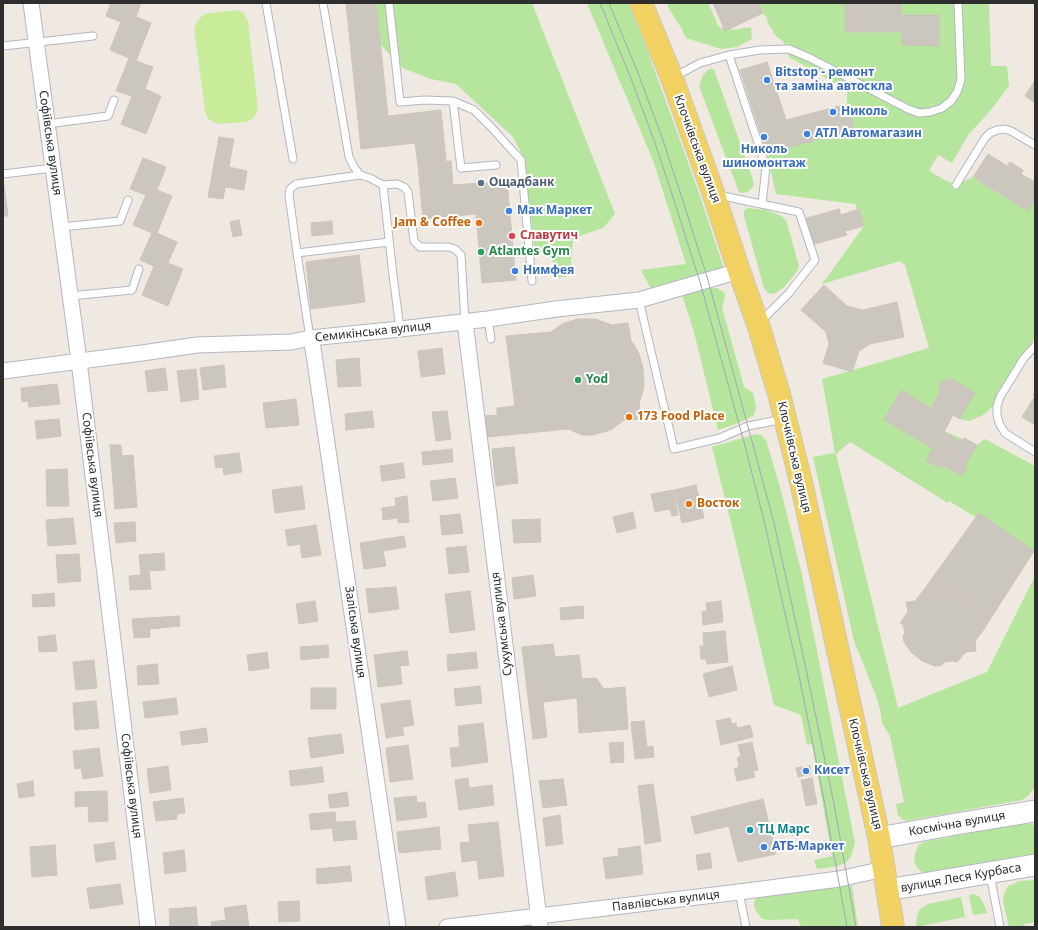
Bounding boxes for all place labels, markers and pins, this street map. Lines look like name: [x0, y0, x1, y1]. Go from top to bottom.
place label: Bitstop - ремонт та заміна автоскла: [775, 66, 892, 94]
marker: Bitstop - ремонт та заміна автоскла: [762, 75, 772, 85]
place label: Николь: [841, 105, 887, 119]
marker: Николь: [828, 107, 838, 117]
place label: АТЛ Автомагазин: [815, 127, 922, 141]
marker: АТЛ Автомагазин: [802, 129, 812, 139]
marker: Николь шиномонтаж: [759, 132, 769, 142]
place label: Николь шиномонтаж: [722, 143, 806, 171]
place label: Ощадбанк: [489, 176, 554, 190]
marker: Ощадбанк: [476, 178, 486, 188]
place label: Мак Маркет: [517, 204, 592, 218]
marker: Мак Маркет: [504, 206, 514, 216]
place label: Jam & Coffee: [394, 216, 471, 230]
marker: Jam & Coffee: [474, 218, 484, 228]
place label: Славутич: [520, 229, 578, 243]
marker: Славутич: [507, 231, 517, 241]
place label: Atlantes Gym: [489, 245, 570, 259]
marker: Atlantes Gym: [476, 247, 486, 257]
place label: Нимфея: [523, 264, 574, 278]
marker: Нимфея: [510, 266, 520, 276]
place label: Yod: [586, 373, 608, 387]
marker: Yod: [573, 375, 583, 385]
place label: 173 Food Place: [637, 410, 725, 424]
marker: 173 Food Place: [624, 412, 634, 422]
place label: Восток: [697, 497, 739, 511]
marker: Восток: [684, 499, 694, 509]
place label: Кисет: [814, 764, 850, 778]
marker: Кисет: [801, 766, 811, 776]
place label: ТЦ Марс: [758, 823, 810, 837]
marker: ТЦ Марс: [745, 825, 755, 835]
place label: АТБ-Маркет: [772, 840, 844, 854]
marker: АТБ-Маркет: [759, 842, 769, 852]

